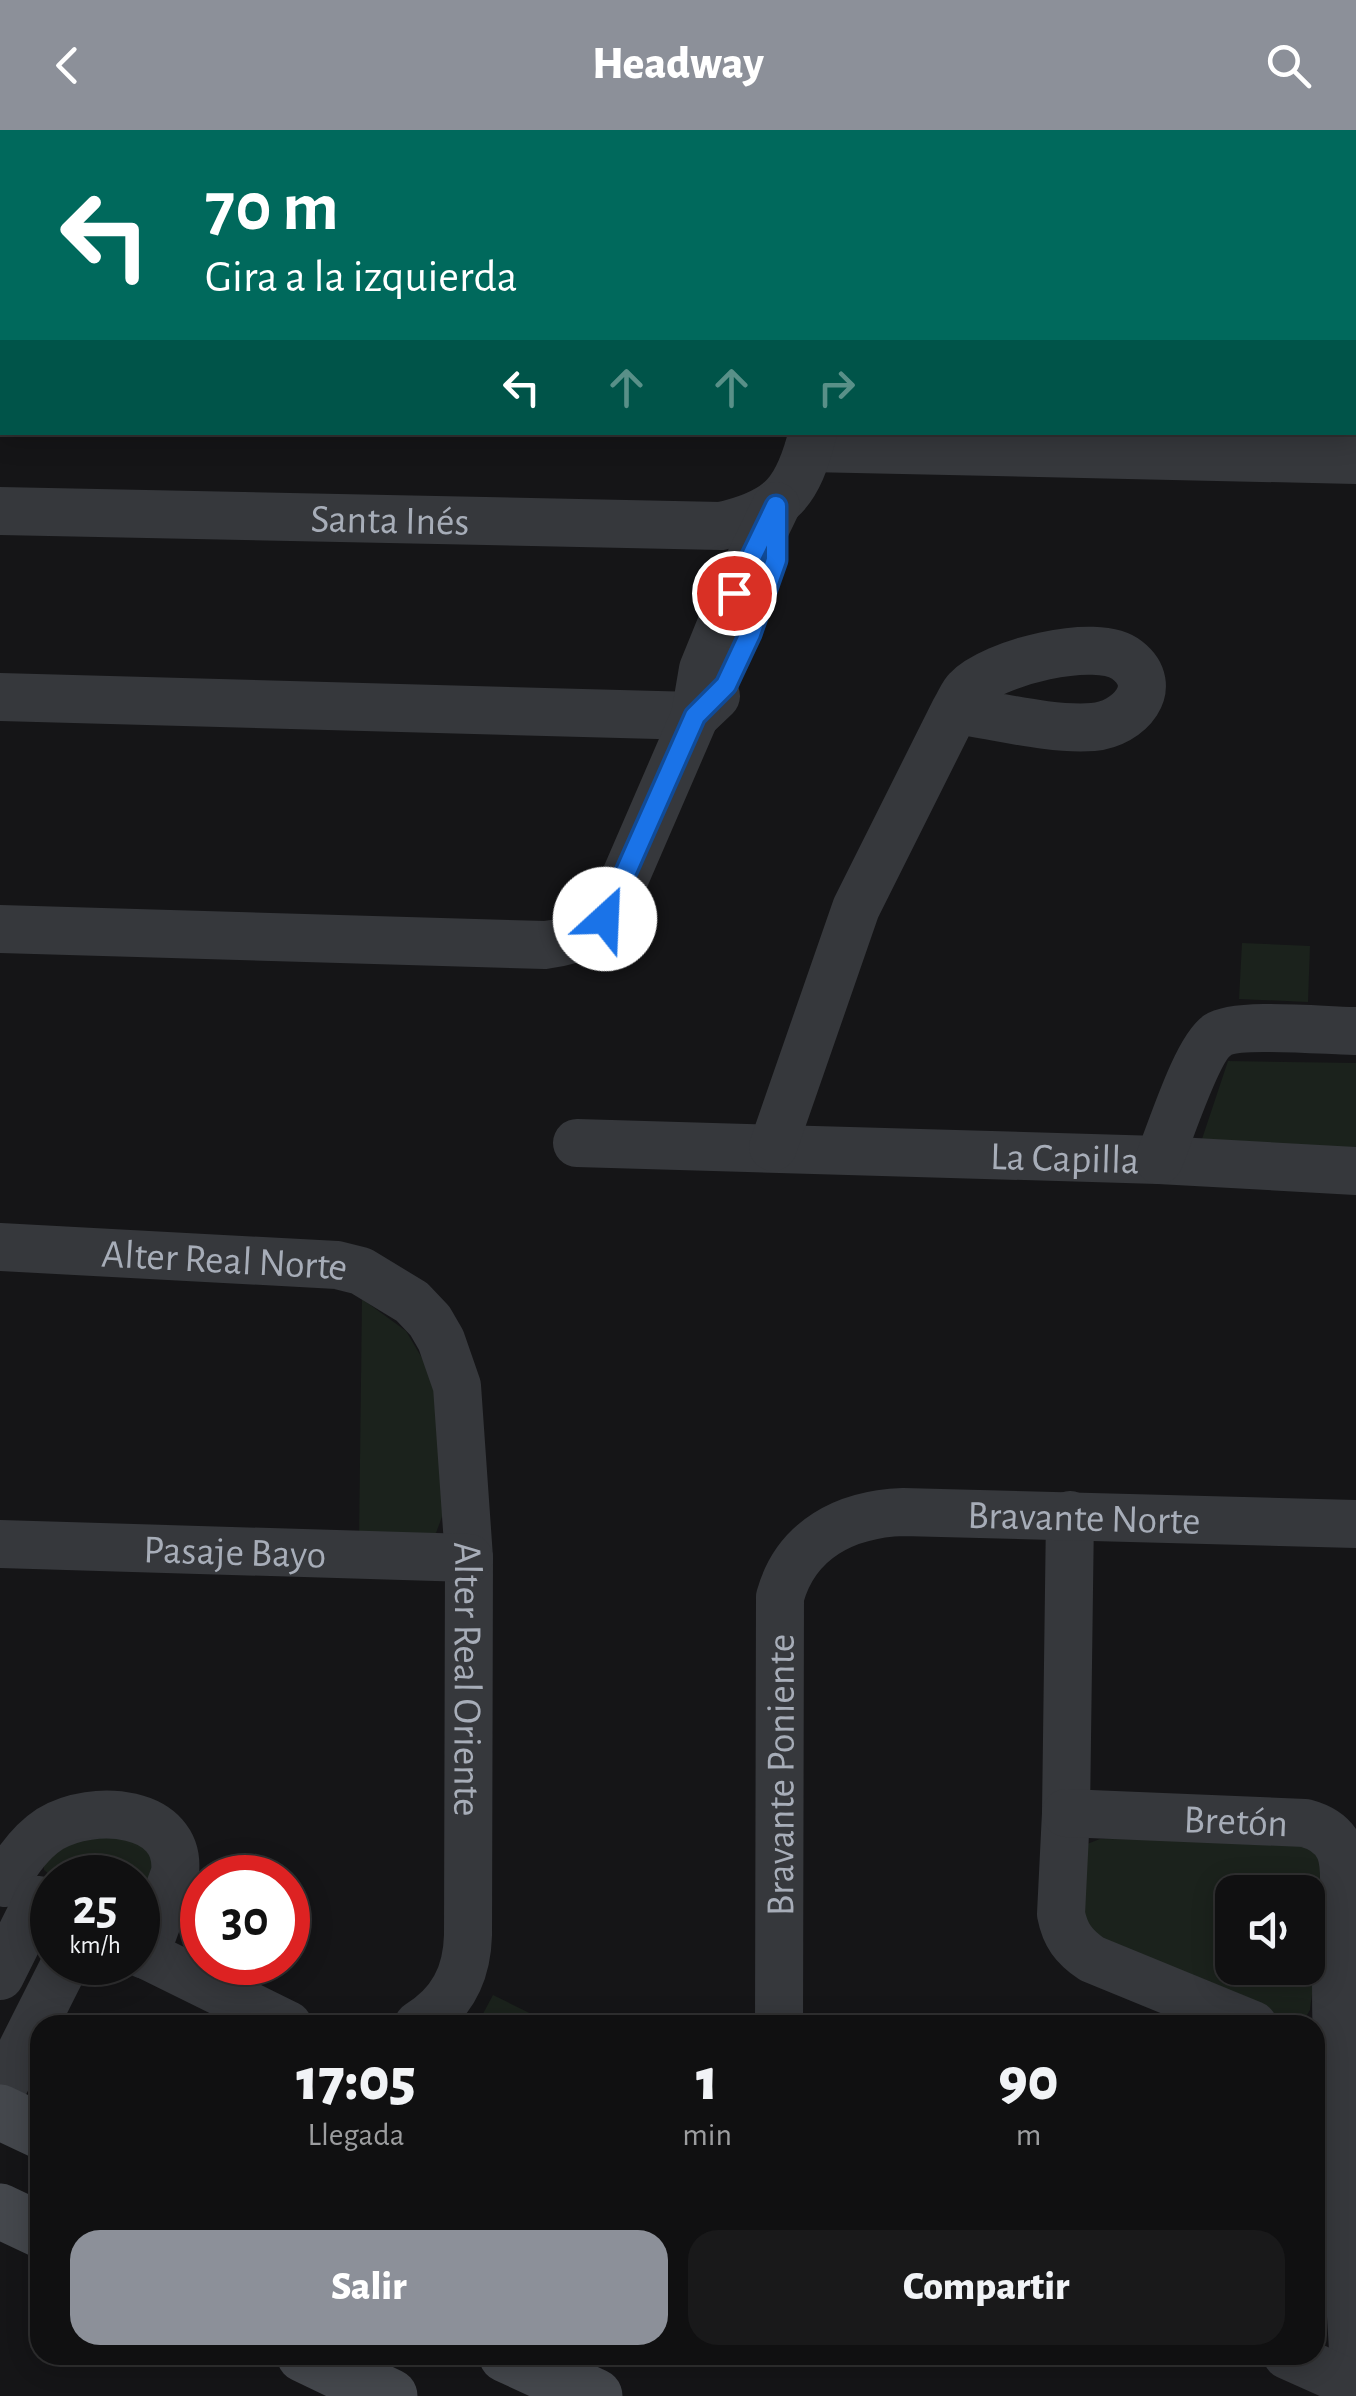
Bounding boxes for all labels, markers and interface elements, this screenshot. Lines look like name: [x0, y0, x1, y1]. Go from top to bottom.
icon: back: [40, 38, 95, 93]
icon: search: [1261, 38, 1316, 93]
text: Headway: [592, 42, 764, 87]
icon: left: [40, 170, 170, 300]
text: 70 m: [205, 173, 339, 243]
text: Gira a la izquierda: [205, 255, 518, 300]
icon: left: [494, 360, 549, 415]
icon: ahead: [599, 360, 654, 415]
icon: ahead: [704, 360, 759, 415]
icon: right: [809, 360, 864, 415]
street label: Santa Inés: [310, 499, 470, 543]
pin: [692, 551, 777, 636]
icon: arrive: [707, 566, 762, 621]
position arrow: [553, 867, 657, 971]
street label: La Capilla: [990, 1137, 1140, 1181]
street label: Alter Real Norte: [100, 1234, 352, 1289]
street label: Bravante Norte: [967, 1496, 1201, 1542]
street label: Pasaje Bayo: [143, 1530, 327, 1576]
street label: Alter Real Oriente: [446, 1540, 487, 1816]
street label: Bravante Poniente: [761, 1634, 802, 1916]
street label: Bretón: [1183, 1800, 1289, 1844]
speed limit sign: 30: [180, 1855, 310, 1985]
map controls: [1215, 1875, 1325, 1985]
button: sound: [1215, 1875, 1325, 1985]
text: 25: [72, 1883, 118, 1933]
text: km/h: [69, 1933, 121, 1958]
text: 17:05: [296, 2051, 416, 2111]
text: 1: [696, 2051, 718, 2111]
text: 90: [998, 2051, 1059, 2111]
text: Llegada: [308, 2119, 405, 2151]
text: min: [682, 2119, 732, 2151]
text: m: [1016, 2119, 1041, 2151]
button: Salir: [70, 2230, 668, 2345]
button: Compartir: [688, 2230, 1285, 2345]

